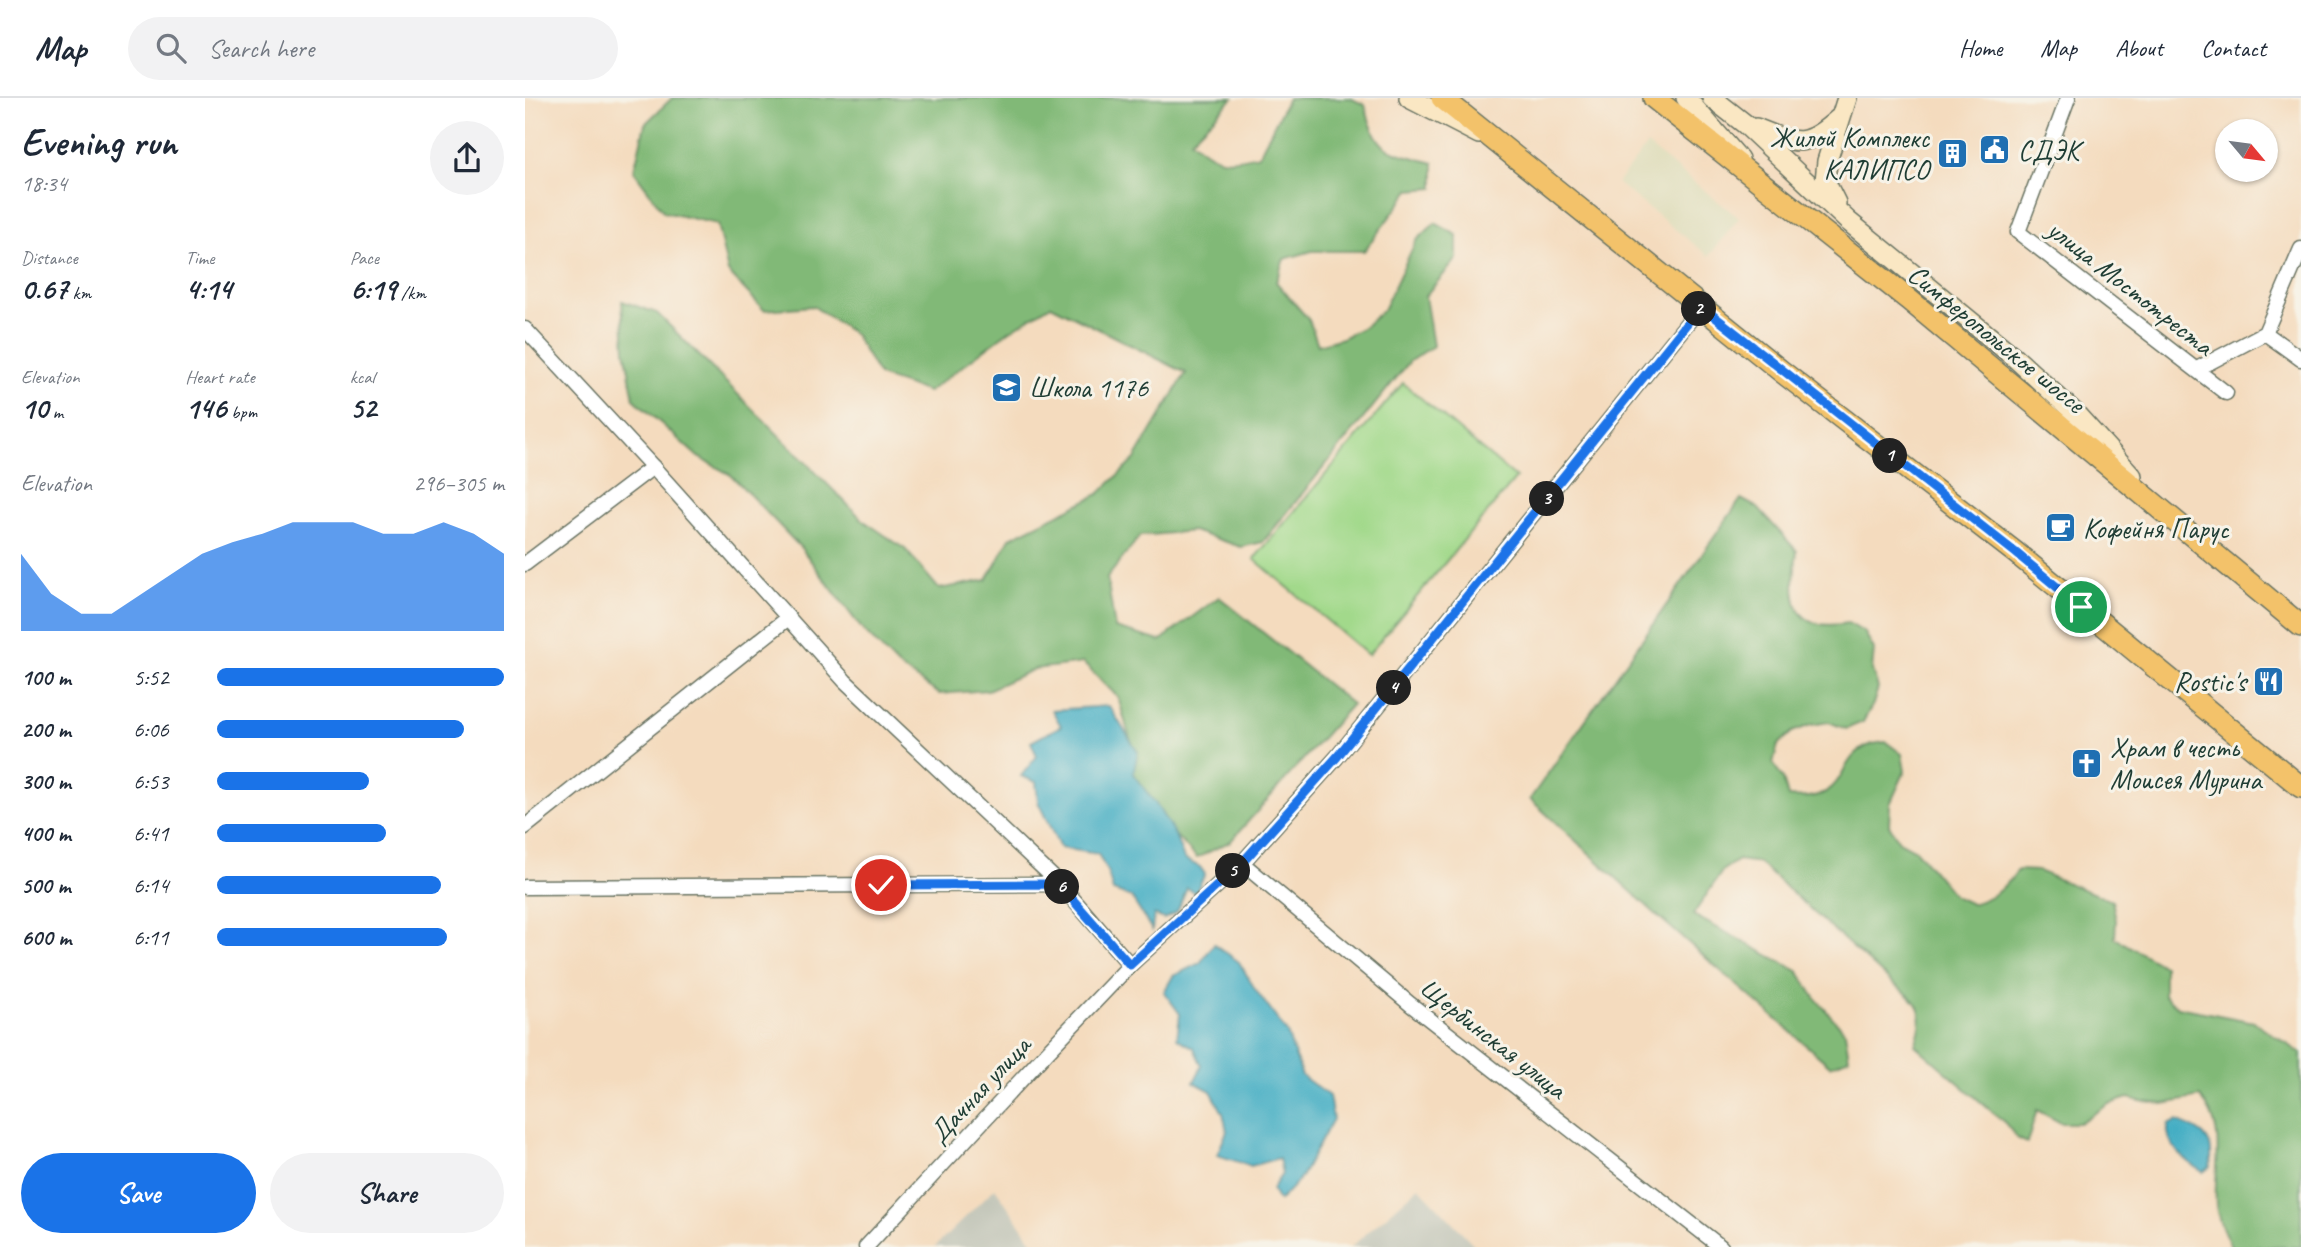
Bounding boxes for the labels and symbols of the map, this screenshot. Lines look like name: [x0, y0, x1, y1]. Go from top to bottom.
north arrow: [2215, 119, 2279, 182]
place label: Жилой Комплекс КАЛИПСО: [1770, 120, 1932, 187]
public building icon: СДЭК: [1978, 133, 2012, 167]
place label: СДЭК: [2018, 133, 2085, 168]
building icon: Жилой Комплекс КАЛИПСО: [1935, 136, 1969, 170]
street label: улица Мостотреста: [2039, 210, 2222, 364]
street label: Симферопольское шоссе: [1901, 256, 2094, 422]
pin: 2: [1681, 292, 1717, 326]
school or university icon: Школа 1176: [989, 370, 1023, 404]
place label: Школа 1176: [1029, 370, 1149, 405]
pin: 1: [1873, 438, 1907, 474]
pin: 3: [1529, 482, 1565, 516]
cafe icon: Кофейня Парус: [2043, 511, 2077, 545]
place label: Кофейня Парус: [2083, 511, 2230, 546]
pin: [2051, 577, 2111, 637]
place label: Rostic's: [2174, 664, 2248, 699]
restaurant icon: Rostic's: [2252, 664, 2286, 698]
pin: 4: [1377, 670, 1411, 706]
place label: Храм в честь Моисея Мурина: [2110, 730, 2263, 797]
church icon: Храм в честь Моисея Мурина: [2070, 746, 2104, 780]
pin: 5: [1215, 854, 1251, 888]
pin: [851, 855, 911, 915]
pin: 6: [1045, 870, 1079, 904]
street label: Щербинская улица: [1414, 970, 1575, 1107]
street label: Дачная улица: [921, 1027, 1040, 1150]

